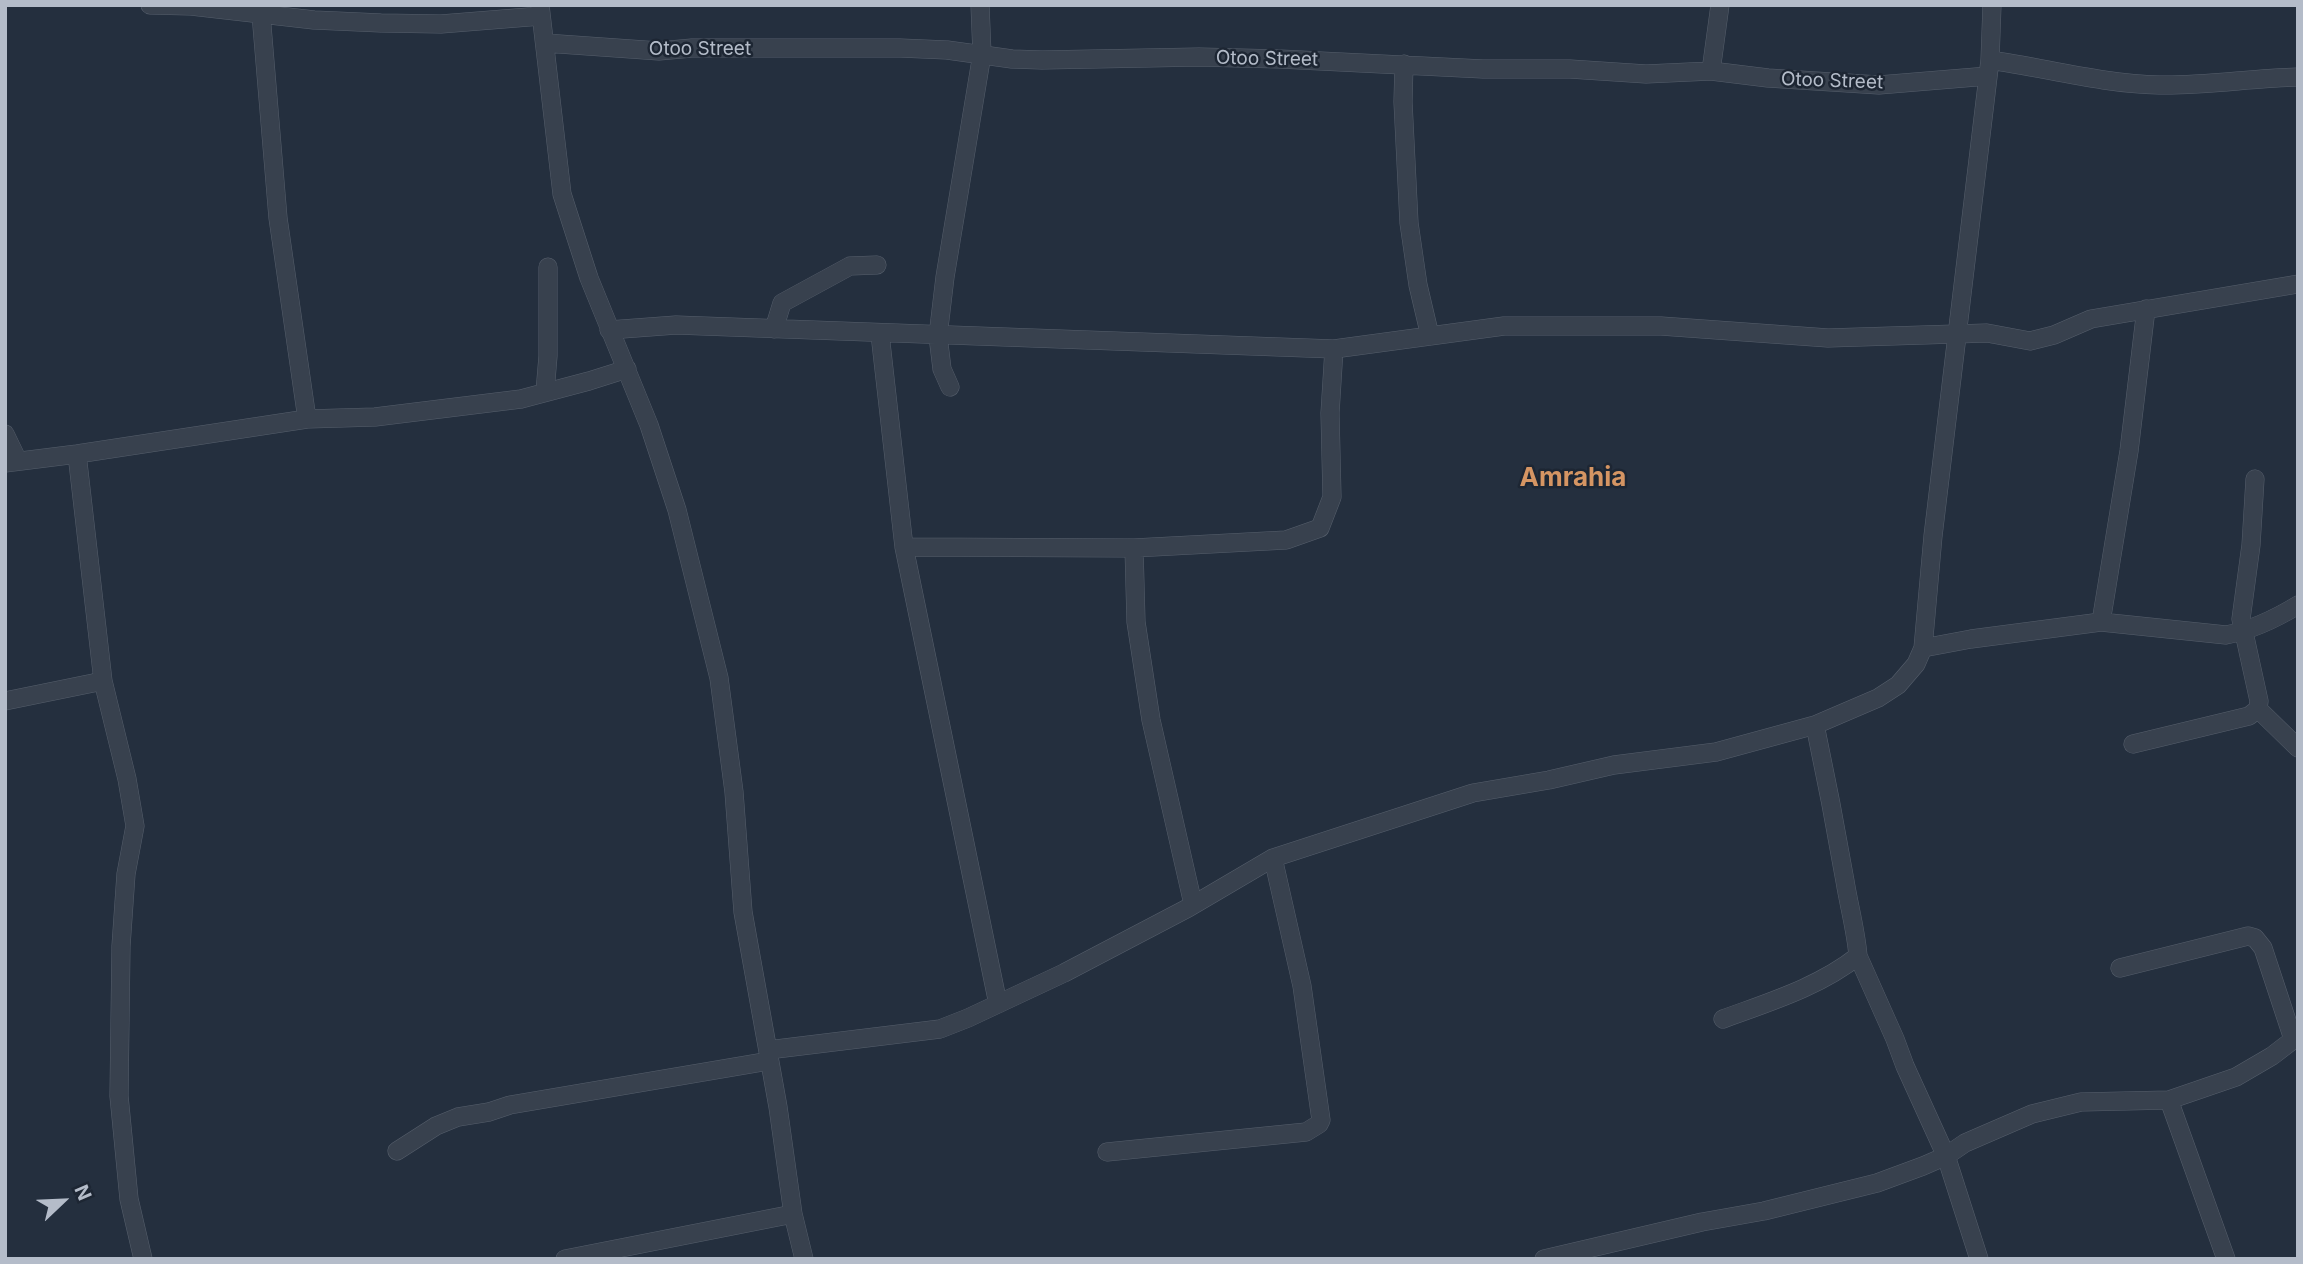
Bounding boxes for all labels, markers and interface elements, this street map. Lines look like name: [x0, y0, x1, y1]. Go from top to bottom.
street label: Otoo Street: [649, 38, 751, 60]
street label: Otoo Street: [1216, 47, 1318, 71]
street label: Otoo Street: [1780, 68, 1884, 94]
district label: Amrahia: [1520, 462, 1626, 494]
north arrow: [28, 1166, 98, 1236]
text: N: [69, 1181, 96, 1204]

